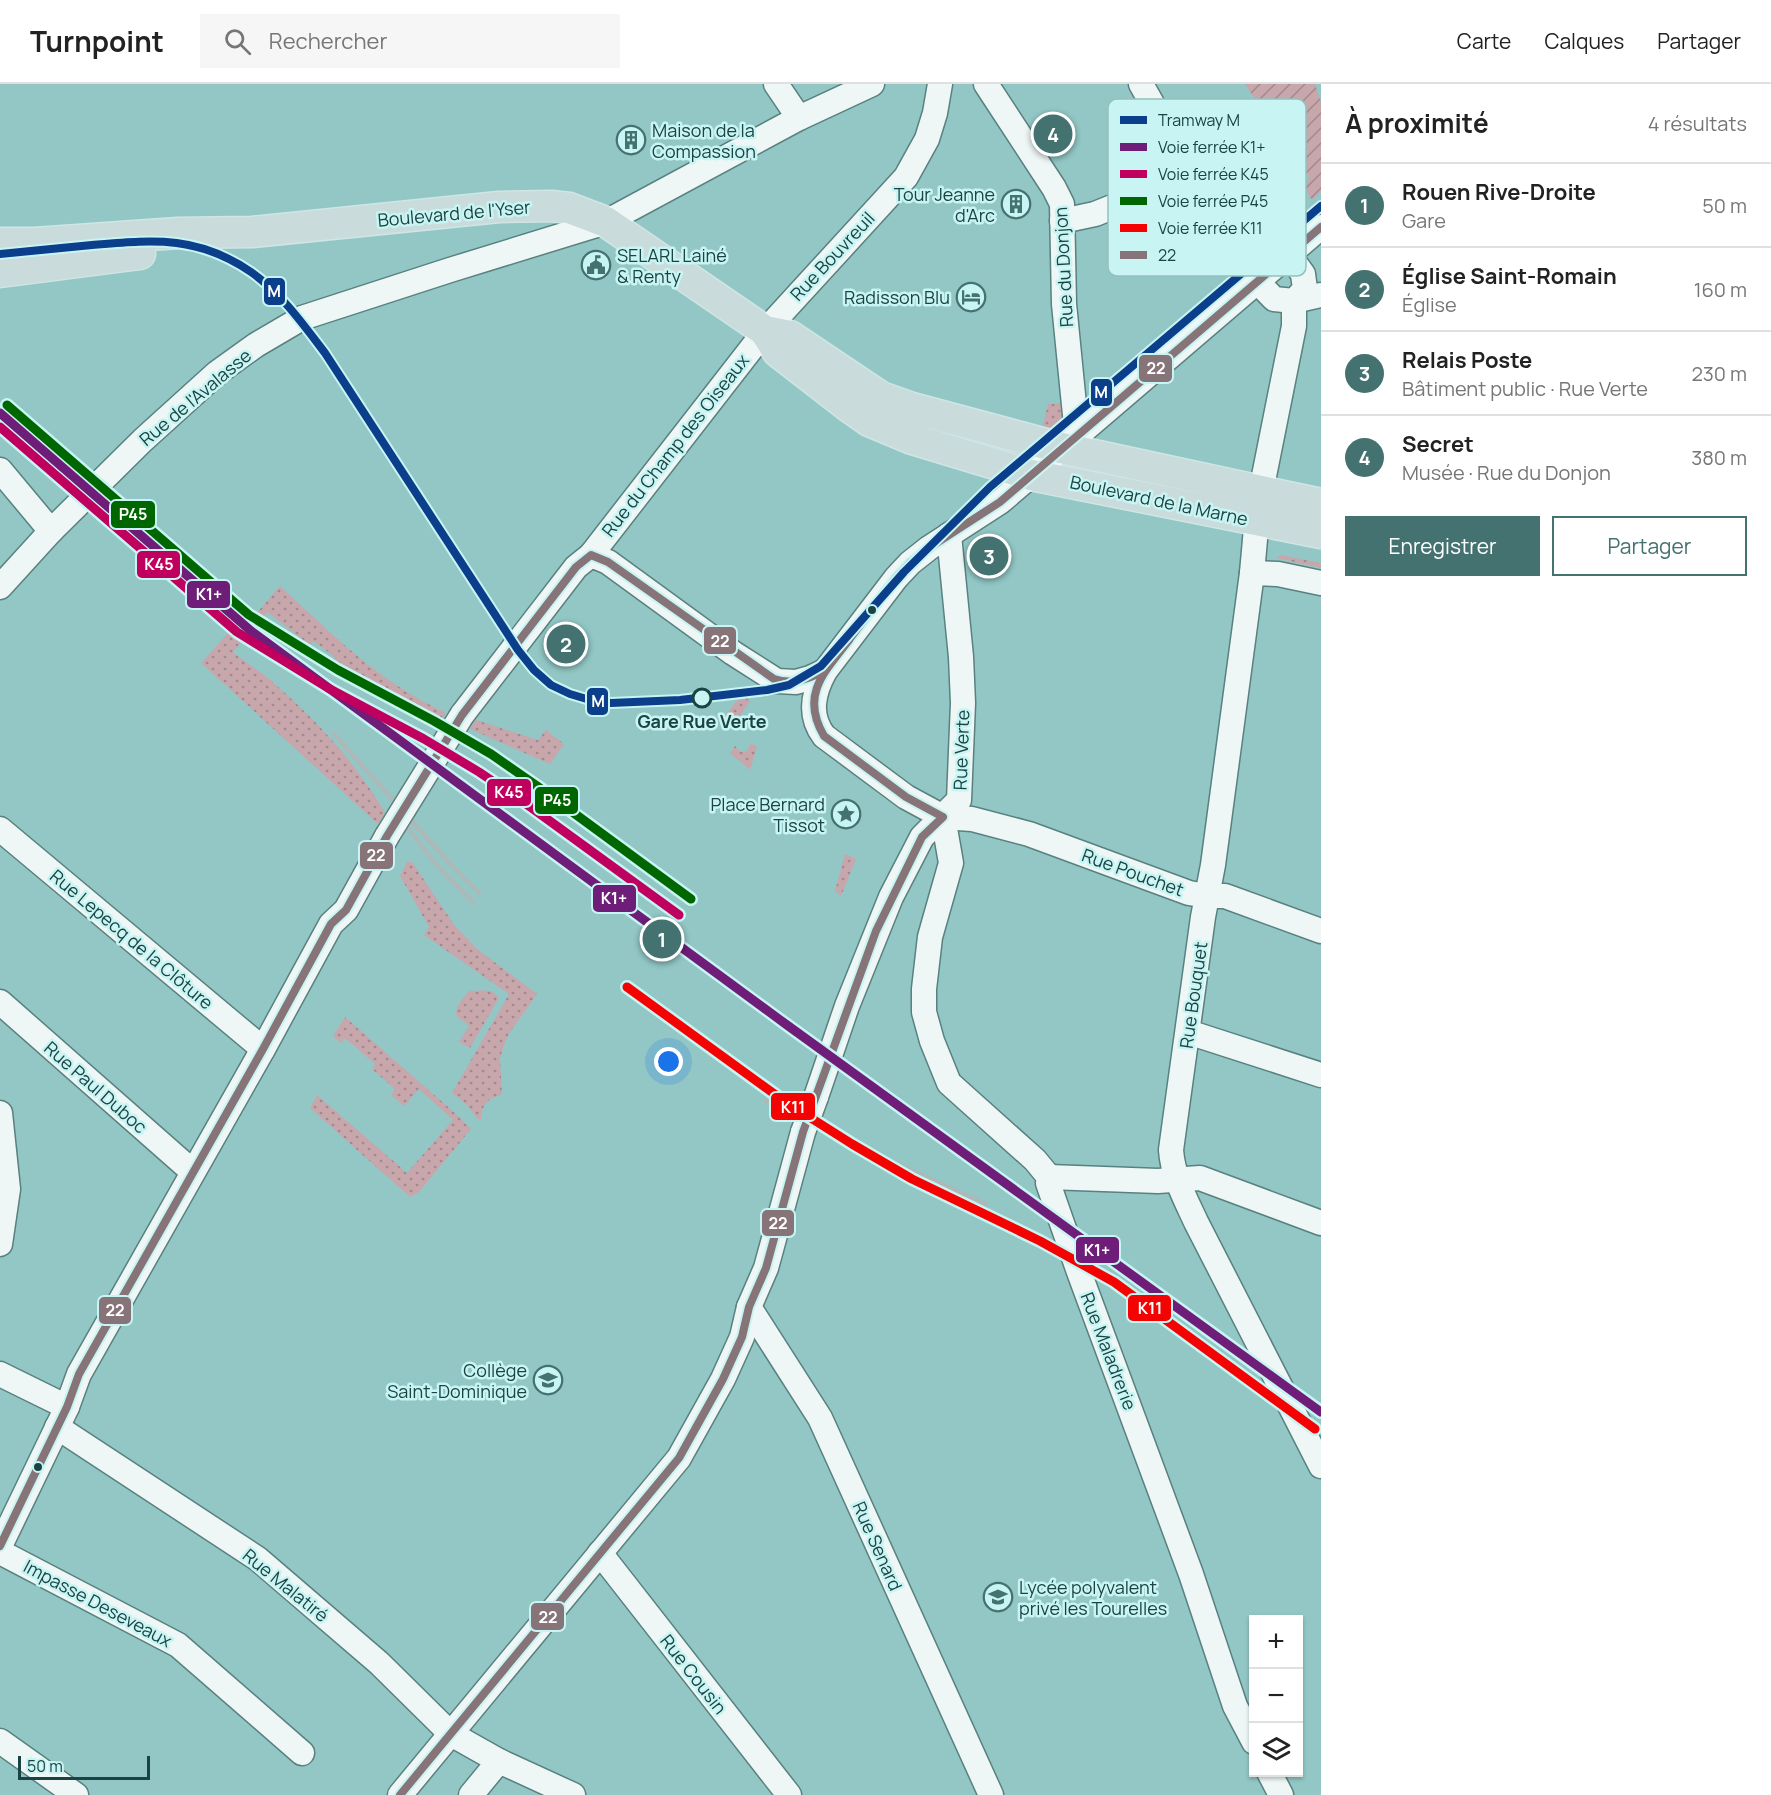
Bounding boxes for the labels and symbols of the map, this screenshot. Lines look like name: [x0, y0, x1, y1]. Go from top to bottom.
legend: [1108, 99, 1306, 276]
text: Tramway M: [1158, 109, 1240, 131]
pin: 4: [1034, 112, 1072, 156]
place label: Maison de la Compassion: [652, 118, 756, 163]
building icon: Maison de la Compassion: [615, 124, 647, 156]
text: Voie ferrée K1+: [1158, 136, 1266, 158]
text: Voie ferrée K45: [1158, 163, 1269, 185]
place label: Tour Jeanne d'Arc: [894, 182, 995, 227]
building icon: Tour Jeanne d'Arc: [1000, 188, 1032, 220]
text: Voie ferrée P45: [1158, 190, 1268, 212]
street label: Boulevard de l'Yser: [377, 194, 532, 232]
street label: Rue Bouvreuil: [784, 206, 880, 306]
street label: Rue du Donjon: [1048, 206, 1078, 328]
text: Voie ferrée K11: [1158, 217, 1263, 239]
place label: SELARL Lainé & Renty: [617, 243, 727, 288]
text: 22: [1158, 244, 1176, 266]
public building icon: SELARL Lainé & Renty: [580, 249, 612, 281]
line badge: M: [263, 277, 286, 306]
text: M: [267, 280, 281, 302]
hotel icon: Radisson Blu: [955, 281, 987, 313]
place label: Radisson Blu: [844, 285, 950, 309]
street label: Rue de l'Avalasse: [134, 343, 256, 451]
street label: Rue du Champ des Oiseaux: [596, 348, 754, 541]
line badge: 22: [1138, 354, 1173, 383]
text: 22: [1146, 357, 1166, 379]
line badge: M: [1090, 378, 1113, 407]
text: M: [1094, 381, 1108, 403]
street label: Boulevard de la Marne: [1068, 469, 1250, 531]
line badge: P45: [110, 500, 156, 529]
text: P45: [119, 503, 147, 525]
pin: 3: [970, 534, 1008, 578]
line badge: K45: [136, 550, 181, 579]
text: K45: [144, 553, 174, 575]
line badge: K1+: [186, 580, 231, 609]
text: K1+: [196, 583, 222, 605]
unlabelled marker: [866, 604, 878, 616]
pin: 2: [546, 622, 586, 666]
line badge: 22: [703, 626, 737, 655]
text: 22: [710, 630, 730, 652]
line badge: M: [586, 687, 609, 716]
marker: Gare Rue Verte: [692, 688, 712, 708]
text: M: [591, 690, 605, 712]
place label: Gare Rue Verte: [637, 709, 767, 733]
street label: Rue Verte: [948, 709, 974, 791]
line badge: K45: [486, 778, 532, 807]
text: K45: [494, 781, 524, 803]
line badge: P45: [534, 786, 579, 815]
text: P45: [543, 789, 571, 811]
place label: Place Bernard Tissot: [710, 792, 825, 837]
place icon: Place Bernard Tissot: [830, 798, 862, 830]
line badge: 22: [359, 841, 394, 870]
street label: Rue Pouchet: [1079, 842, 1187, 902]
text: 22: [366, 844, 386, 866]
street label: Rue Lepecq de la Clôture: [45, 864, 219, 1014]
line badge: K1+: [592, 884, 637, 913]
text: K1+: [601, 887, 627, 909]
pin: 1: [642, 916, 682, 962]
street label: Rue Bouquet: [1174, 940, 1212, 1050]
street label: Rue Paul Duboc: [39, 1036, 153, 1138]
your location: [654, 1047, 683, 1076]
line badge: K11: [770, 1092, 816, 1121]
text: K11: [781, 1096, 805, 1118]
line badge: 22: [761, 1209, 795, 1237]
text: 22: [768, 1212, 788, 1234]
line badge: K1+: [1075, 1236, 1120, 1264]
text: K1+: [1084, 1239, 1110, 1261]
street label: Rue Maladrerie: [1076, 1289, 1142, 1413]
line badge: K11: [1127, 1294, 1172, 1322]
line badge: 22: [98, 1296, 132, 1325]
text: K11: [1138, 1297, 1162, 1319]
text: 22: [105, 1299, 125, 1321]
place label: Collège Saint-Dominique: [387, 1358, 527, 1403]
school or university icon: Collège Saint-Dominique: [532, 1364, 564, 1396]
unlabelled marker: [32, 1461, 44, 1473]
street label: Rue Senard: [848, 1498, 908, 1594]
street label: Rue Malatiré: [238, 1543, 334, 1627]
street label: Impasse Deseveaux: [20, 1554, 177, 1652]
place label: Lycée polyvalent privé les Tourelles: [1019, 1575, 1167, 1620]
school or university icon: Lycée polyvalent privé les Tourelles: [982, 1581, 1014, 1613]
line badge: 22: [530, 1602, 565, 1631]
text: 22: [538, 1606, 558, 1628]
street label: Rue Cousin: [655, 1629, 733, 1719]
scale bar: [18, 1753, 150, 1780]

